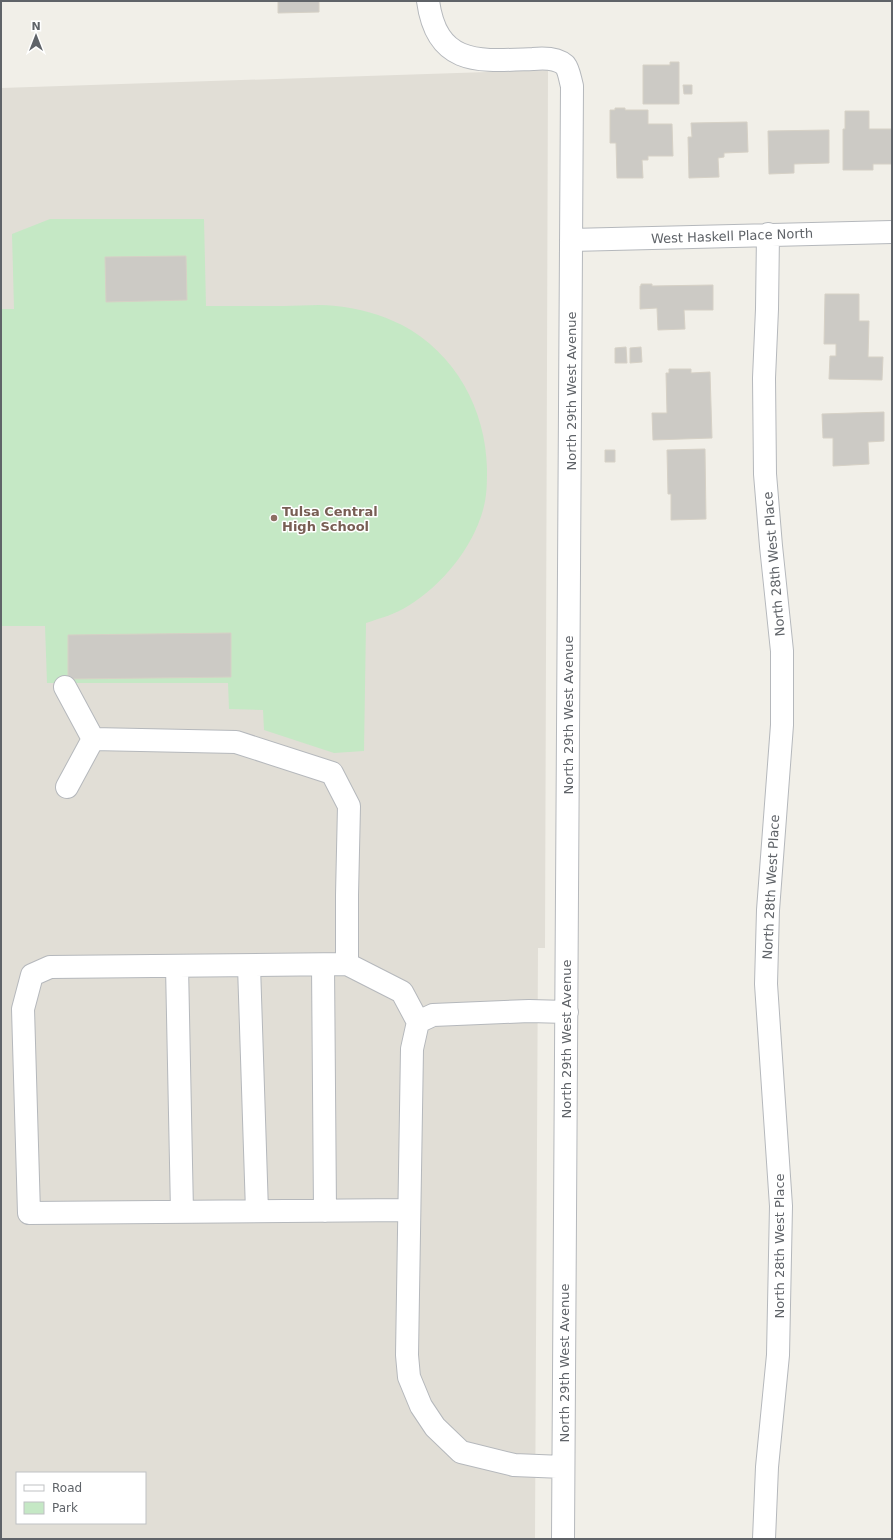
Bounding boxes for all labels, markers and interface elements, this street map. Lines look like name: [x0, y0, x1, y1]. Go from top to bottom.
north arrow: [16, 16, 56, 56]
text: N: [31, 20, 41, 33]
street label: West Haskell Place North: [651, 226, 813, 246]
street label: North 29th West Avenue: [564, 312, 579, 470]
street label: North 28th West Place: [760, 491, 788, 637]
place label: Tulsa Central High School: [282, 504, 378, 534]
marker: Tulsa Central High School: [269, 513, 279, 523]
street label: North 29th West Avenue: [561, 636, 576, 794]
street label: North 28th West Place: [760, 814, 782, 960]
street label: North 29th West Avenue: [559, 960, 574, 1118]
street label: North 28th West Place: [772, 1173, 787, 1319]
street label: North 29th West Avenue: [557, 1284, 572, 1442]
legend: [16, 1472, 146, 1524]
text: Road: [52, 1481, 82, 1495]
text: Park: [52, 1501, 78, 1515]

